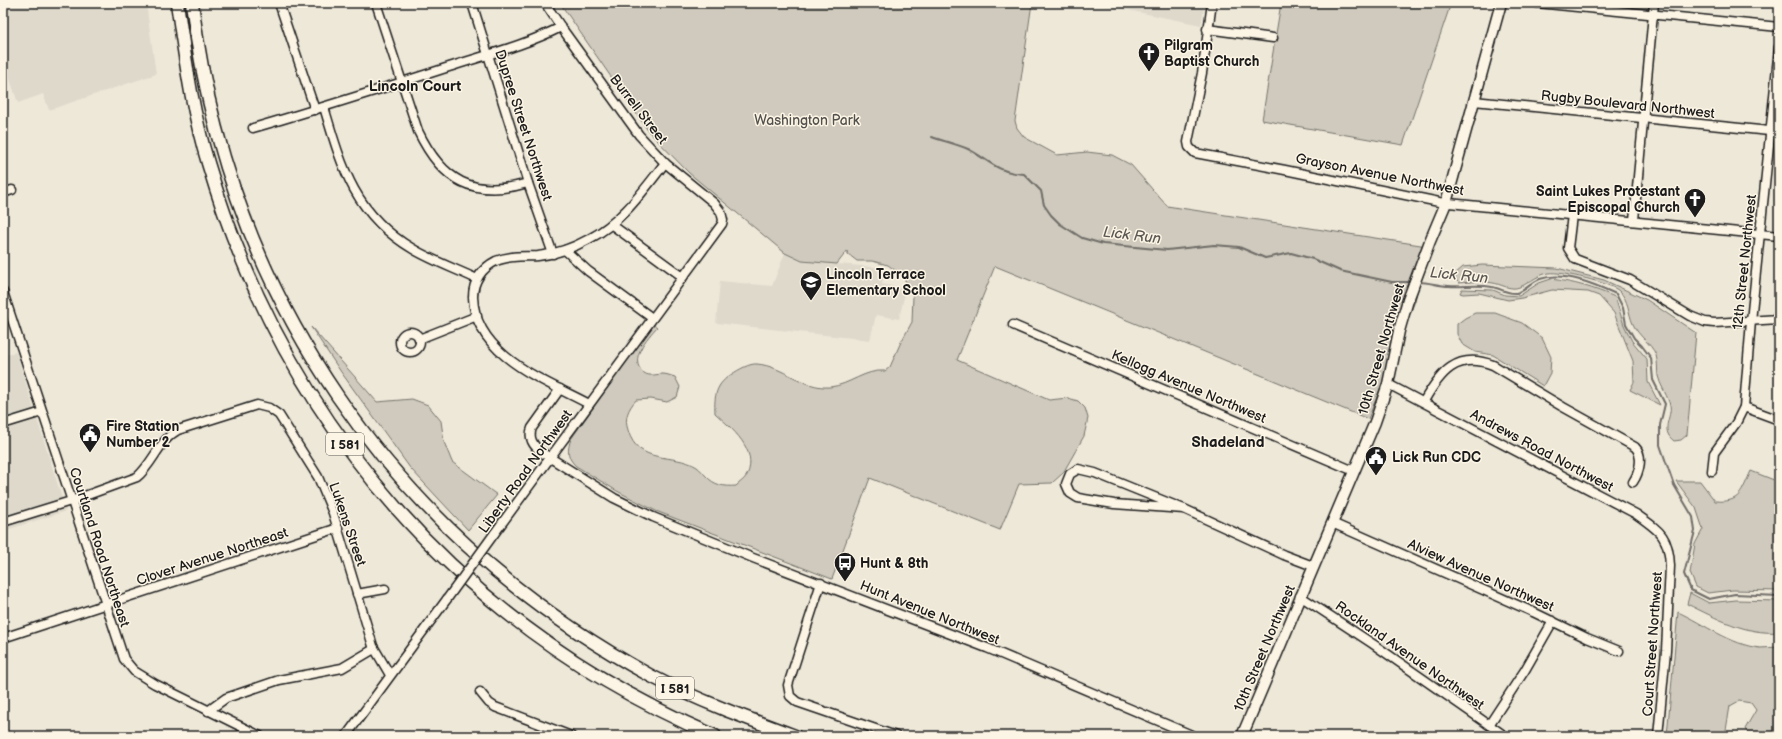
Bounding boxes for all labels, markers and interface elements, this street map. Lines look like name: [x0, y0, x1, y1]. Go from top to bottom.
place label: Pilgram Baptist Church: [1164, 37, 1259, 70]
church icon: Pilgram Baptist Church: [1136, 40, 1162, 73]
street label: Dupree Street Northwest: [491, 48, 556, 203]
street label: Burrell Street: [606, 71, 671, 148]
district label: Lincoln Court: [369, 77, 461, 96]
street label: Rugby Boulevard Northwest: [1540, 87, 1716, 122]
park label: Washington Park: [754, 112, 860, 129]
street label: Grayson Avenue Northwest: [1294, 150, 1466, 199]
place label: Saint Lukes Protestant Episcopal Church: [1536, 183, 1680, 216]
church icon: Saint Lukes Protestant Episcopal Church: [1682, 186, 1708, 219]
street label: 12th Street Northwest: [1729, 193, 1760, 331]
water label: Lick Run: [1102, 223, 1162, 248]
water label: Lick Run: [1429, 263, 1489, 288]
place label: Lincoln Terrace Elementary School: [826, 266, 946, 299]
school or university icon: Lincoln Terrace Elementary School: [798, 269, 824, 302]
street label: 10th Street Northwest: [1355, 281, 1409, 417]
street label: Kellogg Avenue Northwest: [1109, 346, 1269, 427]
street label: Andrews Road Northwest: [1467, 405, 1617, 496]
street label: Liberty Road Northwest: [475, 406, 576, 536]
place label: Fire Station Number 2: [106, 418, 180, 451]
public building icon: Fire Station Number 2: [77, 421, 103, 454]
road number: I 581: [326, 433, 364, 455]
district label: Shadeland: [1192, 433, 1264, 452]
public building icon: Lick Run CDC: [1363, 444, 1389, 477]
place label: Lick Run CDC: [1392, 449, 1481, 466]
street label: Courtland Road Northeast: [66, 465, 134, 630]
street label: Lukens Street: [325, 480, 370, 569]
street label: Clover Avenue Northeast: [134, 524, 291, 589]
street label: Alview Avenue Northwest: [1405, 535, 1557, 616]
bus stop icon: Hunt & 8th: [832, 550, 858, 583]
place label: Hunt & 8th: [860, 555, 928, 572]
street label: Court Street Northwest: [1639, 570, 1666, 717]
street label: Hunt Avenue Northwest: [857, 577, 1003, 649]
street label: 10th Street Northwest: [1230, 582, 1299, 714]
street label: Rockland Avenue Northwest: [1332, 597, 1488, 714]
road number: I 581: [656, 677, 694, 699]

